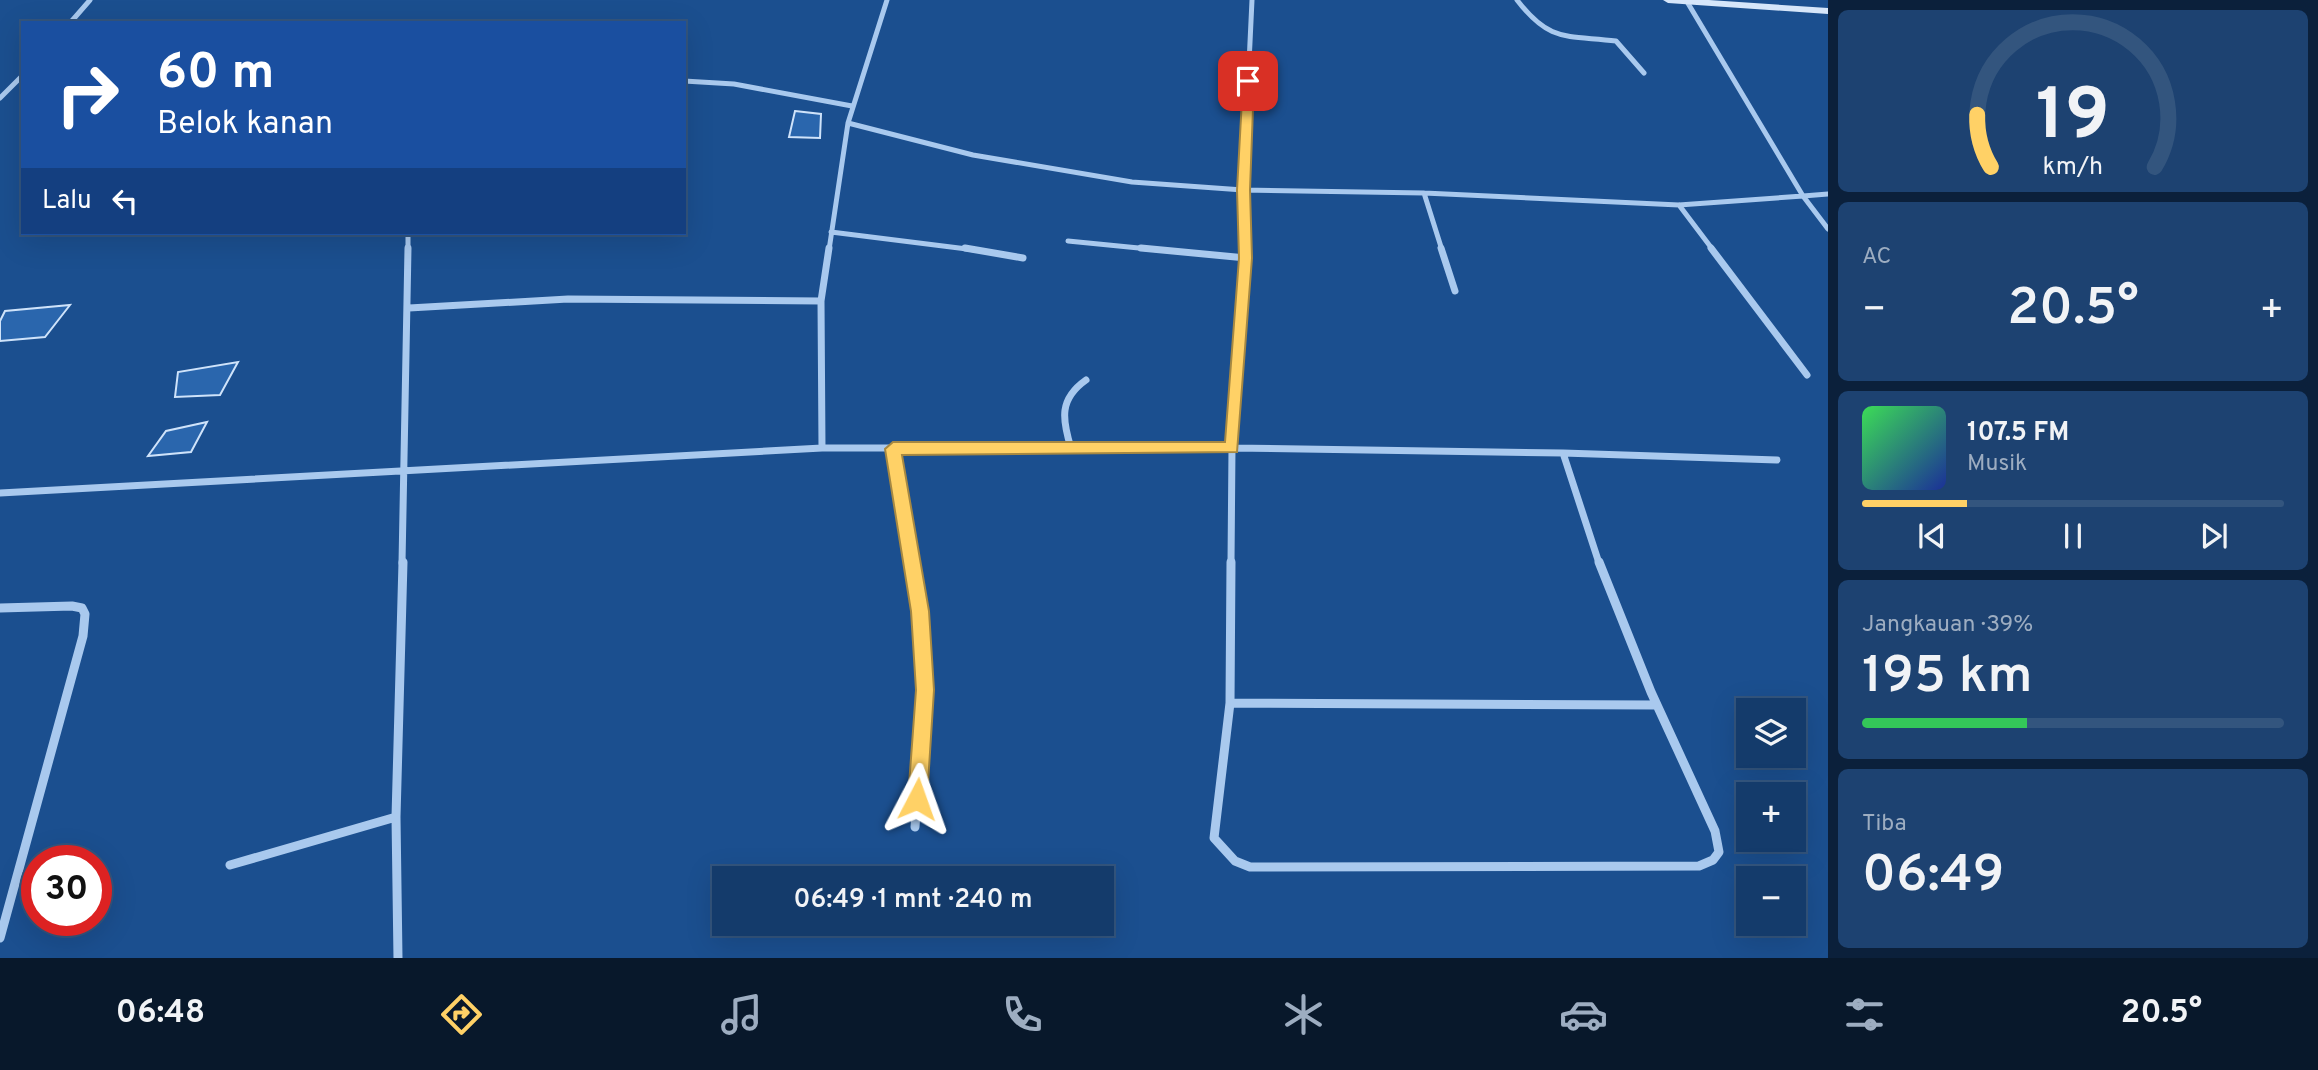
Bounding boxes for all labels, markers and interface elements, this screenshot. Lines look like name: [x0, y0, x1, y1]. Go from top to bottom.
text: 60 m: [157, 44, 275, 106]
icon: right: [42, 49, 133, 140]
pin: [1218, 51, 1278, 111]
icon: arrive: [1229, 62, 1267, 100]
text: 19: [2036, 73, 2110, 165]
text: Belok kanan: [157, 105, 333, 145]
text: km/h: [2043, 152, 2103, 184]
icon: left: [106, 182, 144, 220]
text: Lalu: [42, 185, 92, 218]
text: AC: [1862, 243, 1891, 272]
text: 20.5°: [2007, 277, 2139, 343]
text: −: [1862, 287, 1887, 336]
text: +: [2259, 287, 2284, 336]
text: 107.5 FM: [1967, 417, 2069, 450]
text: Musik: [1967, 450, 2027, 479]
icon: previous: [1913, 517, 1951, 555]
icon: pause: [2054, 517, 2092, 555]
icon: next: [2195, 517, 2233, 555]
text: Jangkauan · 39%: [1862, 611, 2033, 640]
text: 195 km: [1862, 645, 2032, 711]
map controls: [1736, 698, 1806, 936]
button: layers: [1736, 698, 1806, 768]
position arrow: [880, 762, 954, 836]
button: +: [1736, 782, 1806, 852]
text: Tiba: [1862, 810, 1907, 839]
text: 06:49: [1862, 844, 2004, 910]
speed limit sign: 30: [21, 845, 112, 936]
button: −: [1736, 866, 1806, 936]
text: 06:49 · 1 mnt · 240 m: [794, 884, 1032, 917]
icon: directions: [437, 990, 486, 1039]
icon: music: [717, 990, 766, 1039]
icon: phone: [998, 990, 1047, 1039]
icon: climate: [1279, 990, 1328, 1039]
icon: car: [1559, 990, 1608, 1039]
icon: filters: [1840, 990, 1889, 1039]
text: 06:48: [116, 994, 205, 1034]
text: 20.5°: [2121, 994, 2202, 1034]

